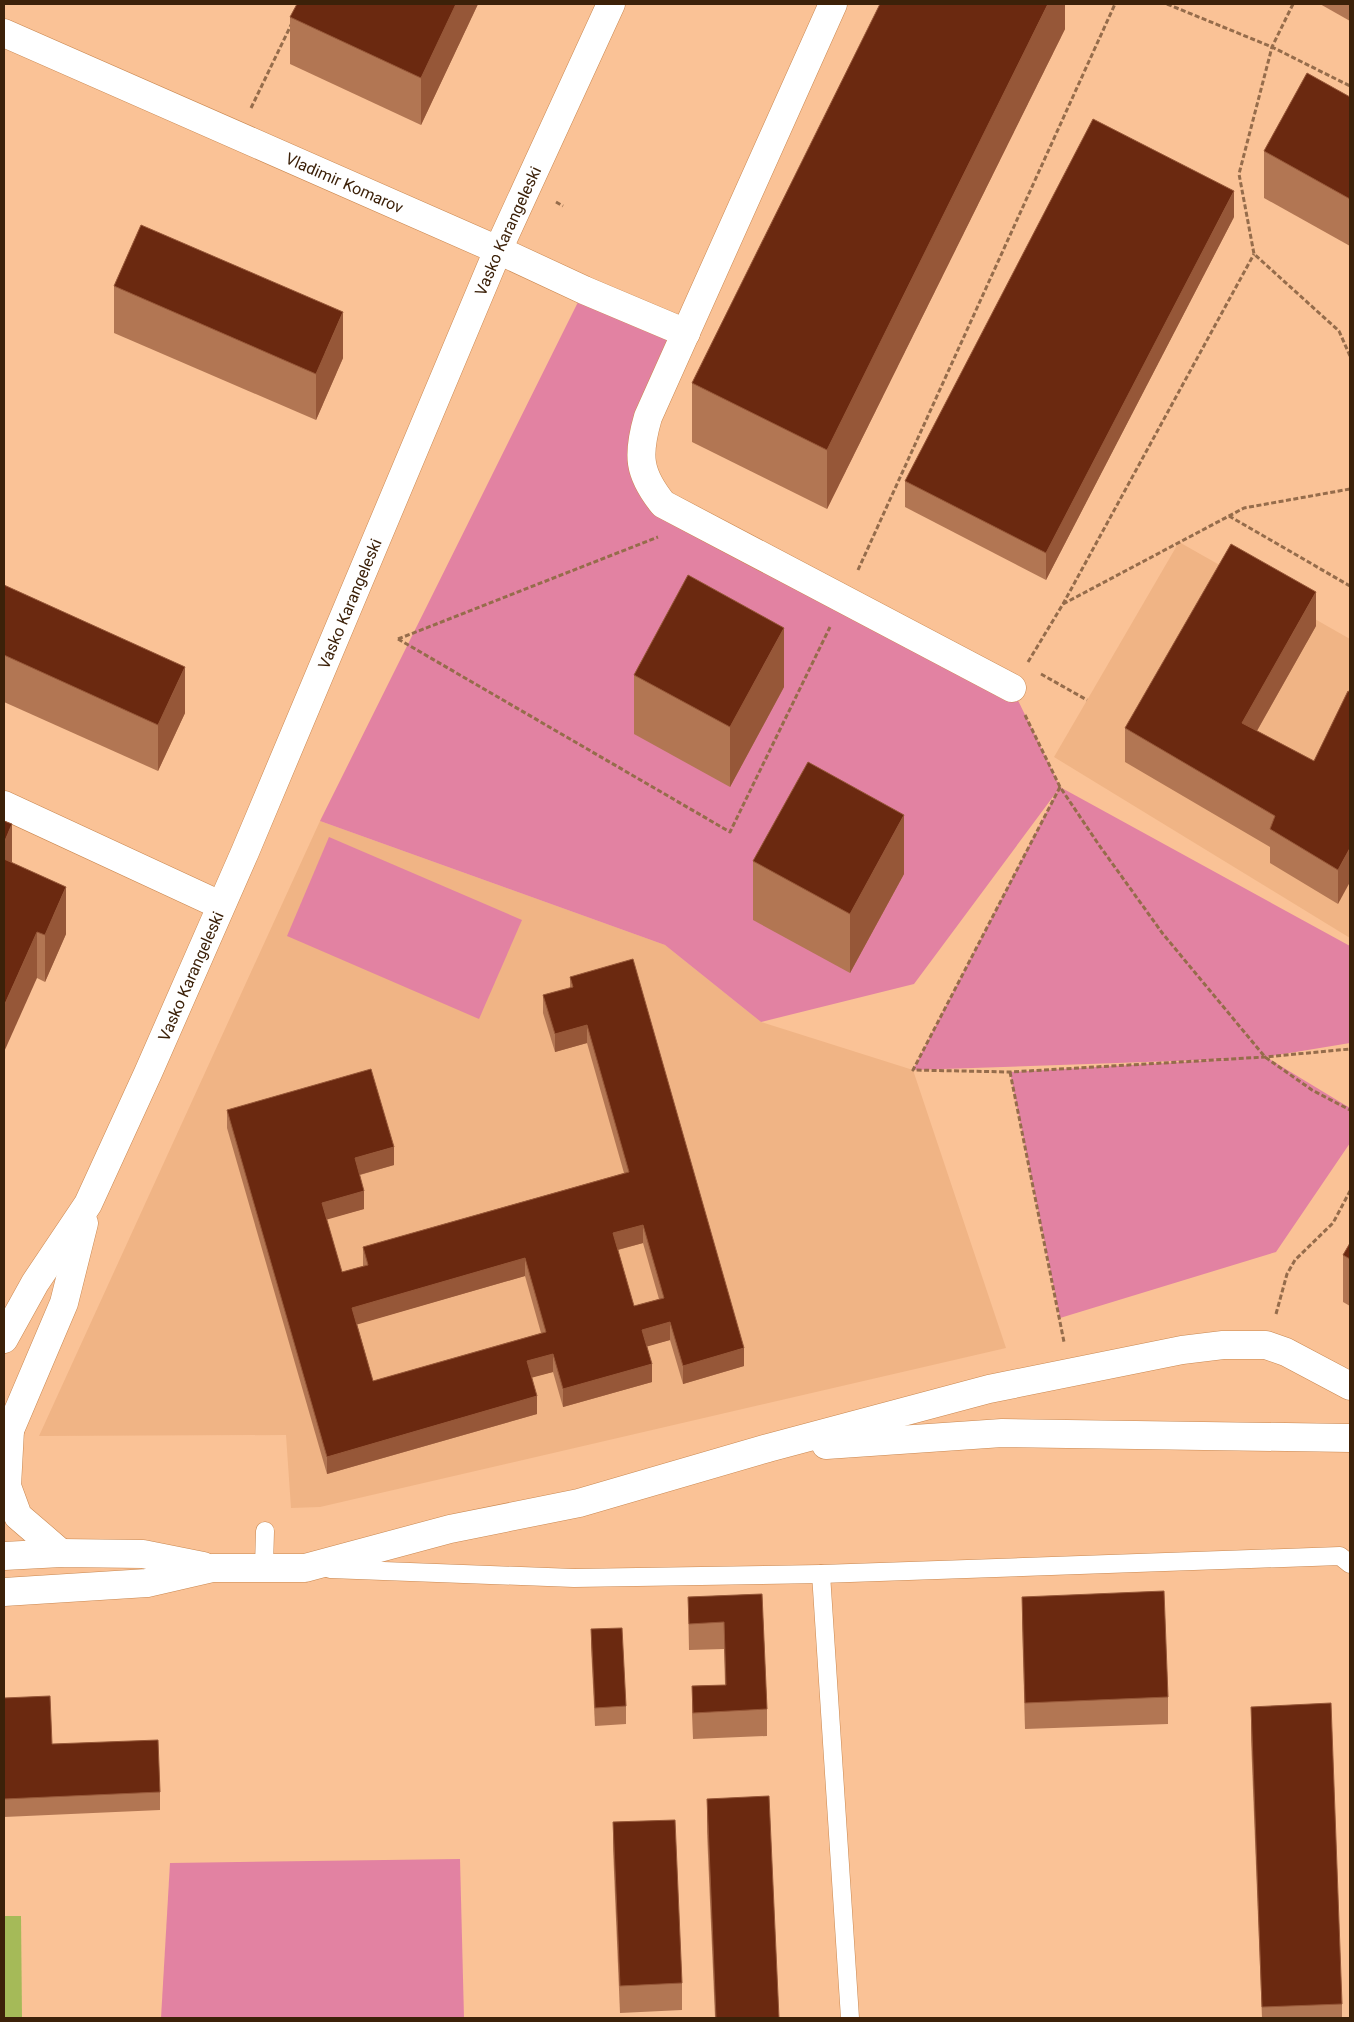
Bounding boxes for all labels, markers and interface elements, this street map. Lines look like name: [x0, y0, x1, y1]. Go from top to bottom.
street label: Vladimir Komarov: [283, 148, 407, 217]
street label: Vasko Karangeleski: [471, 163, 545, 298]
street label: Vasko Karangeleski: [314, 536, 385, 672]
street label: Vasko Karangeleski: [154, 908, 227, 1044]

